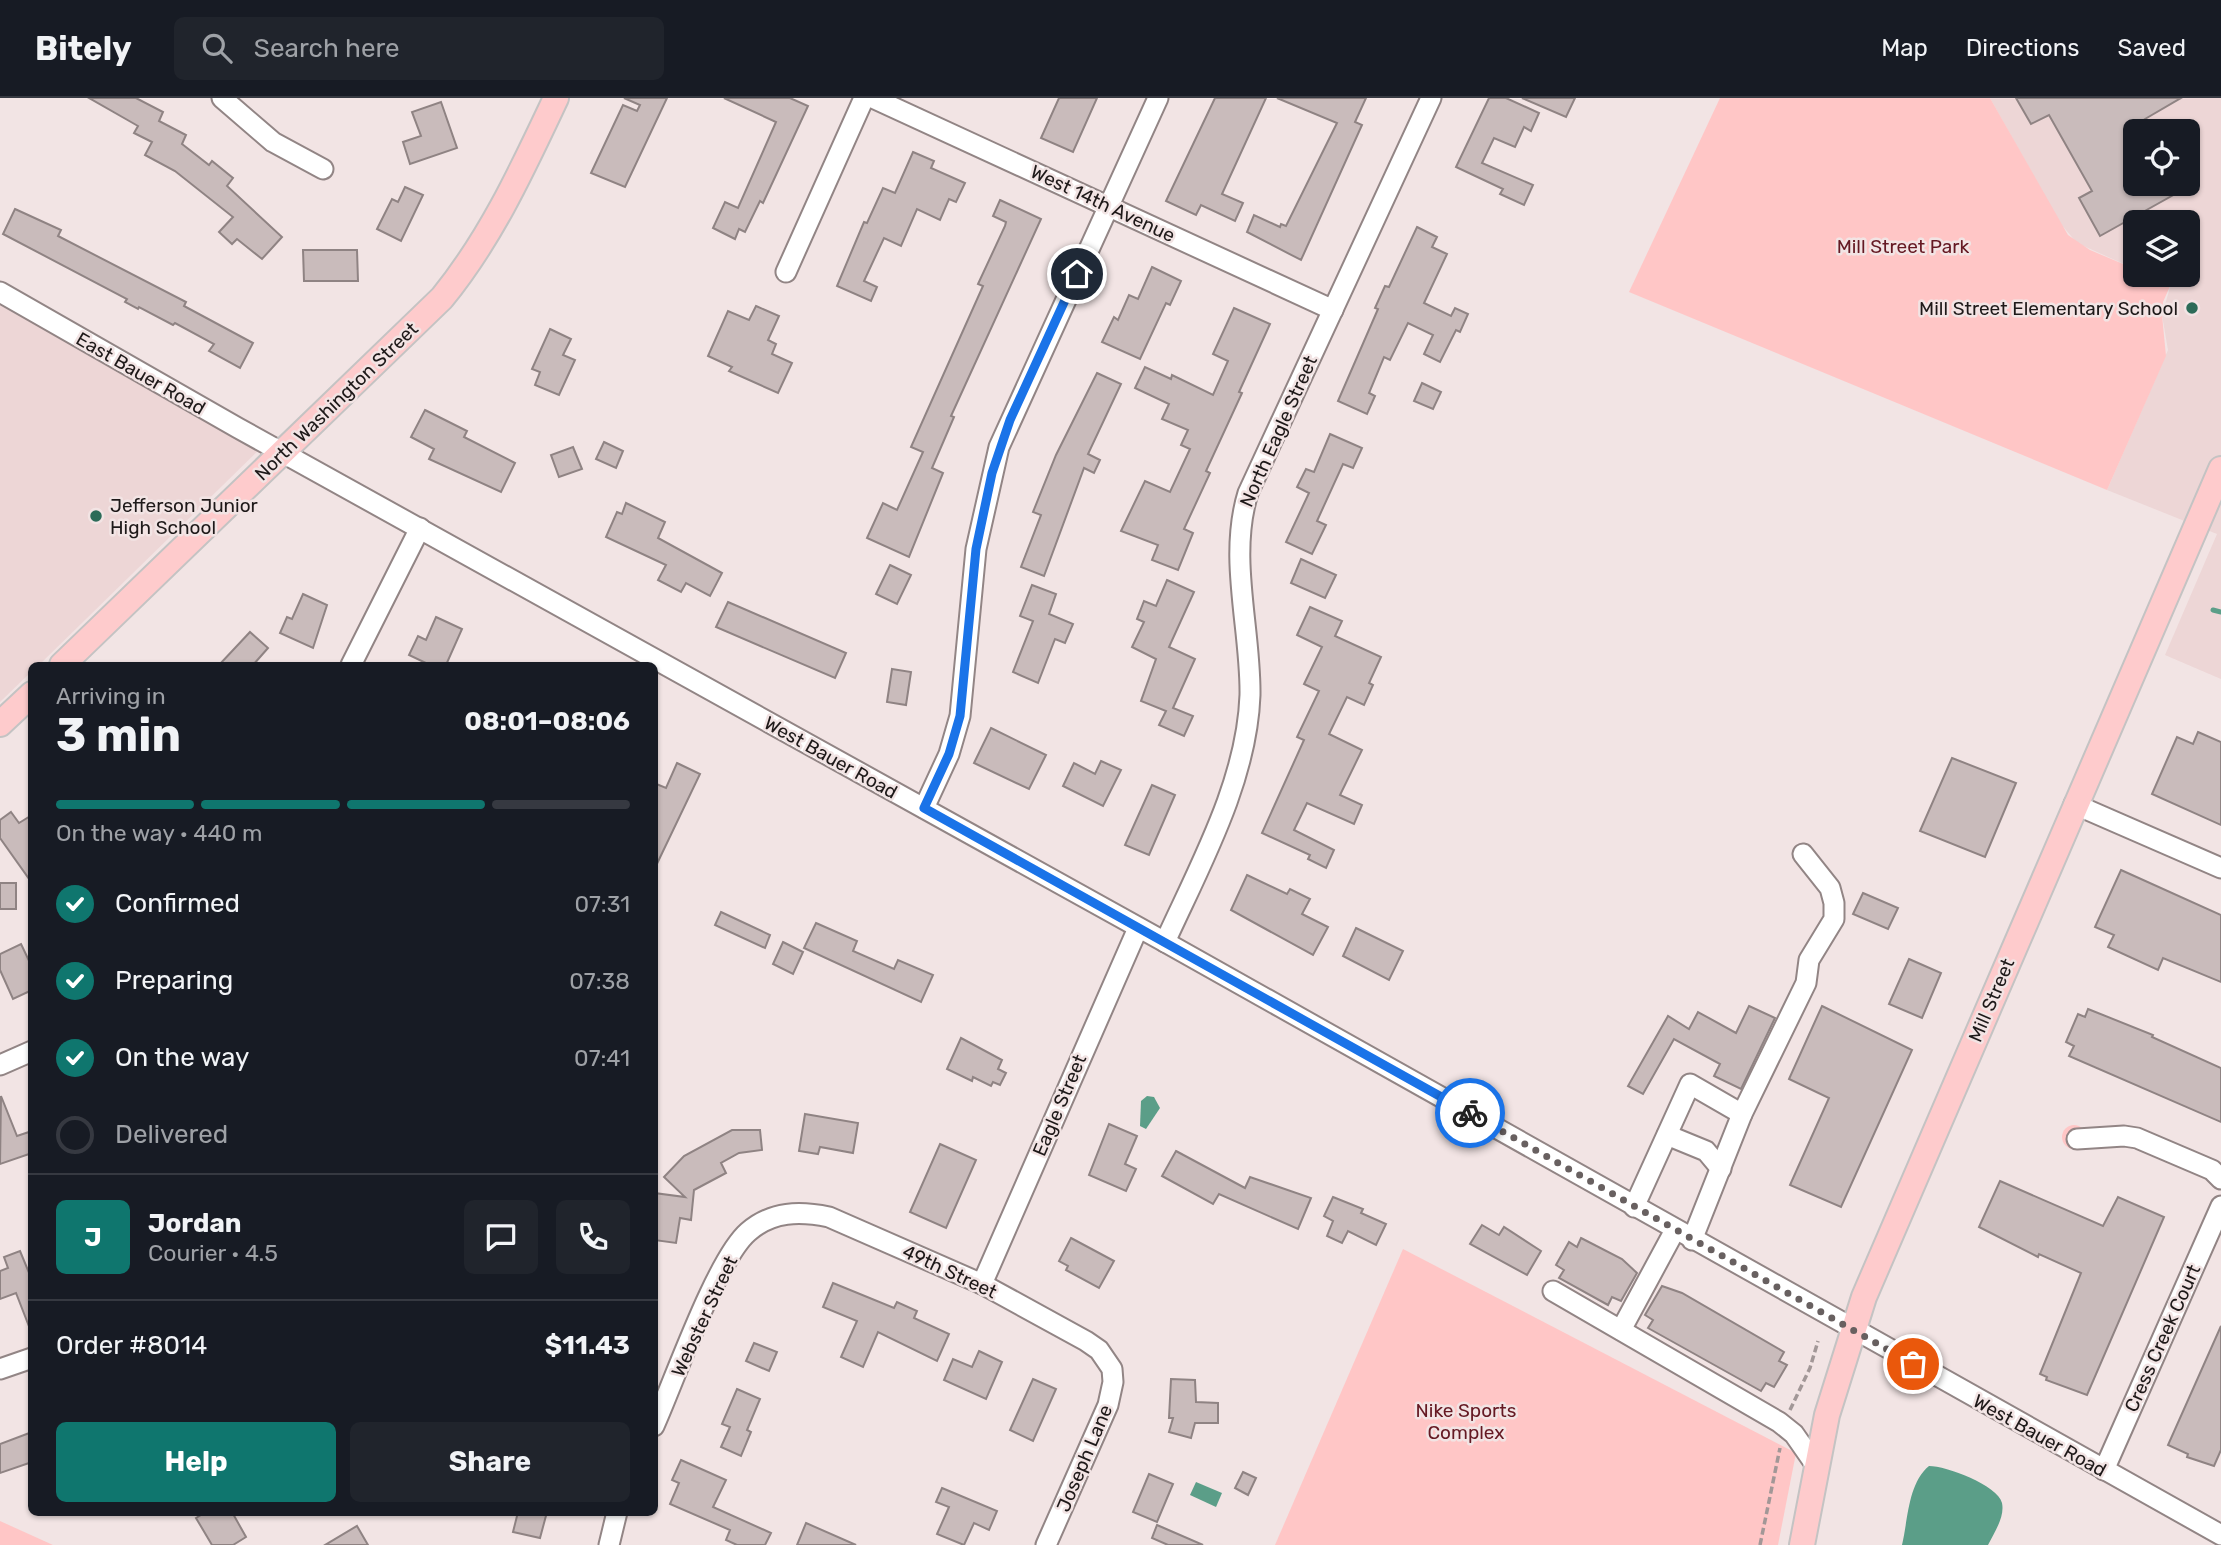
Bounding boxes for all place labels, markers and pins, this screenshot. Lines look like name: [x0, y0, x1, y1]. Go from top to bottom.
pin: [1047, 244, 1107, 304]
place label: Mill Street Elementary School: [1919, 297, 2178, 320]
marker: Mill Street Elementary School: [2184, 300, 2200, 316]
place label: Jefferson Junior High School: [110, 494, 259, 539]
marker: Jefferson Junior High School: [88, 508, 104, 524]
pin: [1883, 1334, 1943, 1394]

